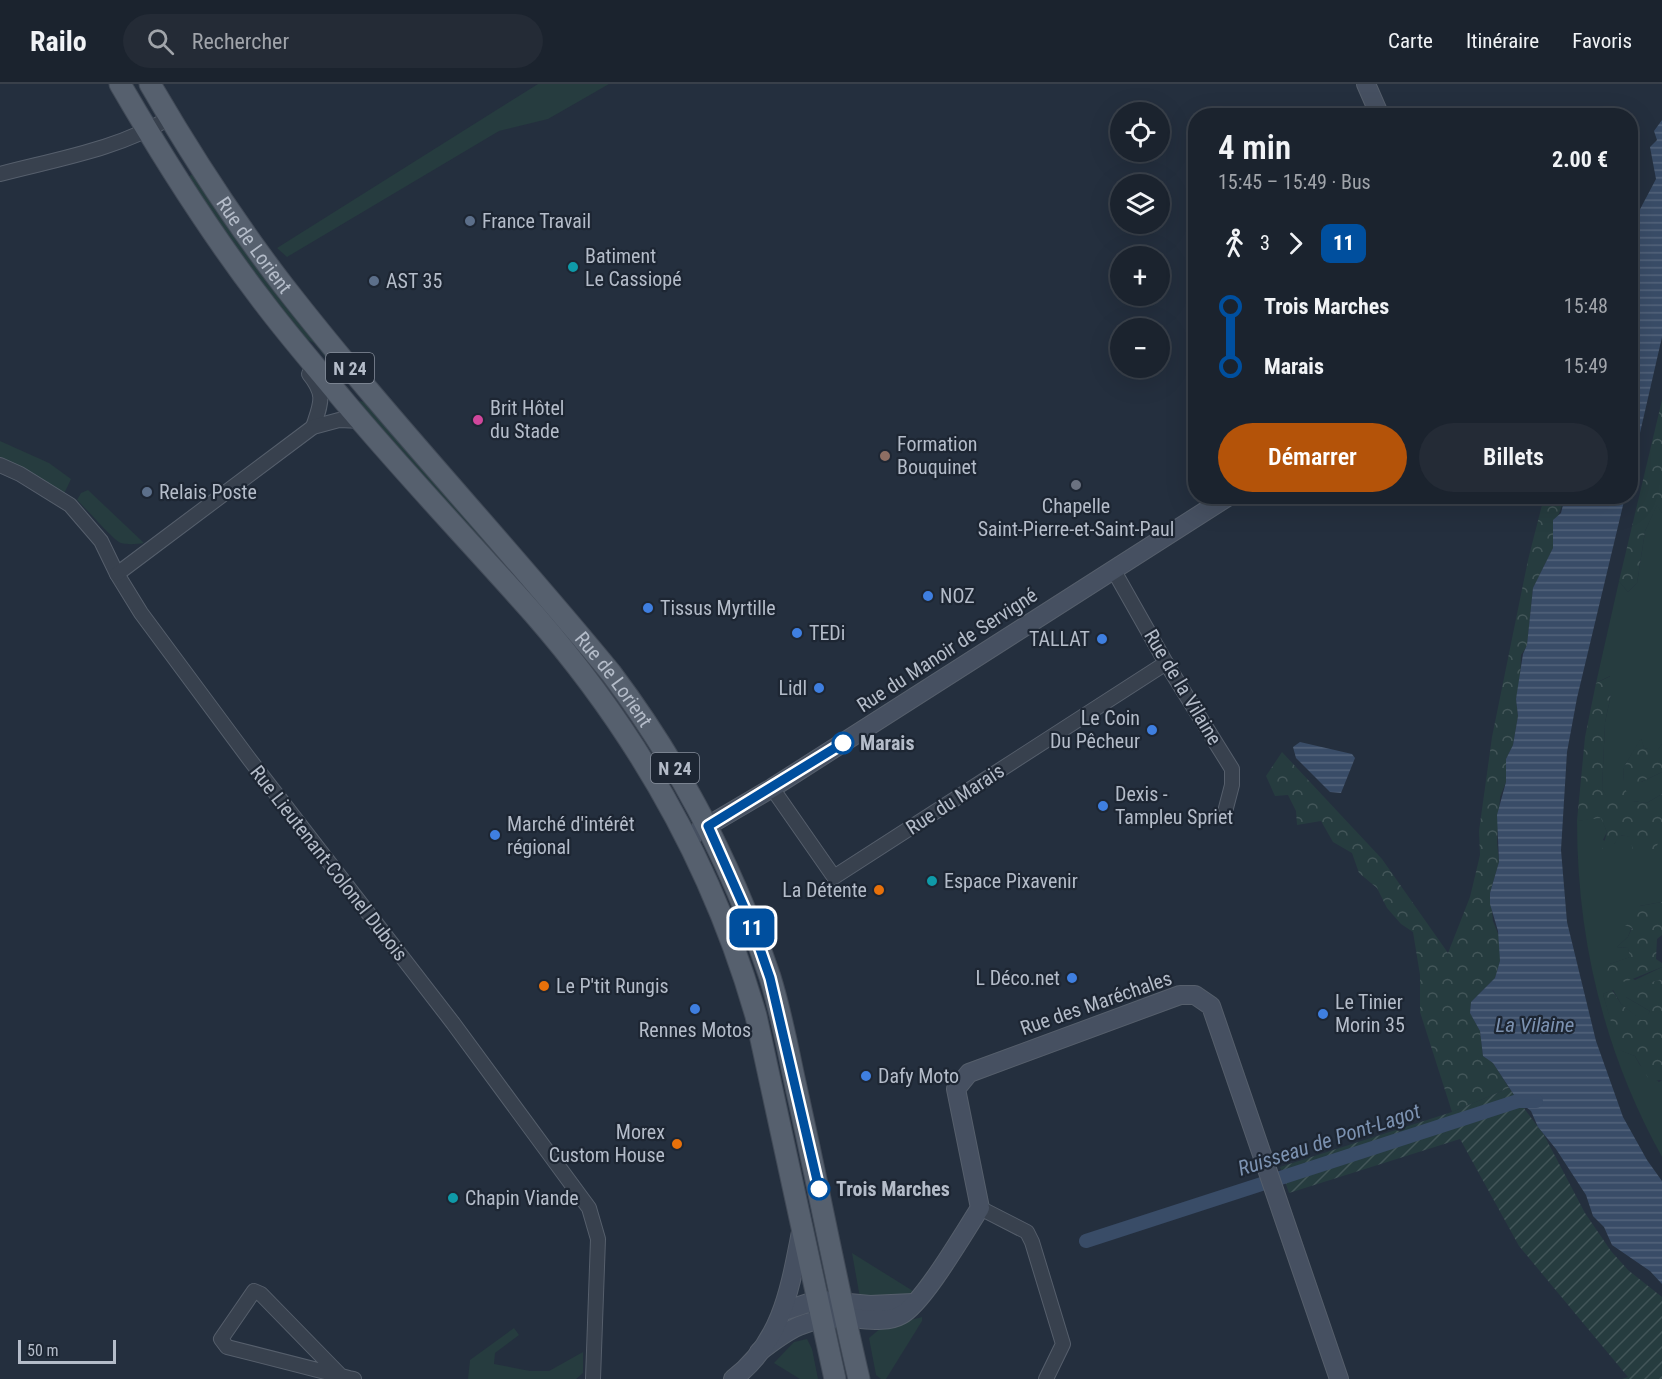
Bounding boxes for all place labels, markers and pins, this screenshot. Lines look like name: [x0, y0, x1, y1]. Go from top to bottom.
place label: France Travail: [482, 209, 591, 233]
marker: France Travail: [463, 214, 477, 228]
place label: Batiment Le Cassiopé: [585, 244, 682, 291]
marker: Batiment Le Cassiopé: [566, 260, 580, 274]
place label: AST 35: [386, 269, 442, 293]
marker: AST 35: [367, 274, 381, 288]
place label: Brit Hôtel du Stade: [490, 396, 564, 443]
marker: Brit Hôtel du Stade: [471, 413, 485, 427]
place label: Formation Bouquinet: [897, 432, 977, 479]
marker: Formation Bouquinet: [878, 449, 892, 463]
marker: Chapelle Saint-Pierre-et-Saint-Paul: [1069, 478, 1083, 492]
place label: Relais Poste: [159, 480, 257, 504]
marker: Relais Poste: [140, 485, 154, 499]
place label: Chapelle Saint-Pierre-et-Saint-Paul: [978, 494, 1174, 541]
place label: NOZ: [940, 584, 975, 608]
marker: NOZ: [921, 589, 935, 603]
place label: Tissus Myrtille: [660, 596, 776, 620]
marker: Tissus Myrtille: [641, 601, 655, 615]
place label: TEDi: [809, 621, 845, 645]
marker: TEDi: [790, 626, 804, 640]
place label: TALLAT: [1029, 627, 1090, 651]
marker: TALLAT: [1095, 632, 1109, 646]
place label: Lidl: [778, 676, 807, 700]
marker: Lidl: [812, 681, 826, 695]
place label: Le Coin Du Pêcheur: [1050, 706, 1140, 753]
marker: Le Coin Du Pêcheur: [1145, 723, 1159, 737]
place label: Marais: [860, 731, 914, 755]
marker: Marais: [832, 732, 854, 754]
place label: Dexis - Tampleu Spriet: [1115, 782, 1233, 829]
marker: Dexis - Tampleu Spriet: [1096, 799, 1110, 813]
place label: Marché d'intérêt régional: [507, 812, 635, 859]
marker: Marché d'intérêt régional: [488, 828, 502, 842]
place label: Espace Pixavenir: [944, 869, 1078, 893]
marker: Espace Pixavenir: [925, 874, 939, 888]
place label: La Détente: [782, 878, 867, 902]
marker: La Détente: [872, 883, 886, 897]
place label: L Déco.net: [976, 966, 1060, 990]
marker: L Déco.net: [1065, 971, 1079, 985]
place label: Le P'tit Rungis: [556, 974, 669, 998]
marker: Le P'tit Rungis: [537, 979, 551, 993]
place label: Le Tinier Morin 35: [1335, 990, 1405, 1037]
marker: Rennes Motos: [688, 1002, 702, 1016]
marker: Le Tinier Morin 35: [1316, 1007, 1330, 1021]
place label: Rennes Motos: [639, 1018, 751, 1042]
place label: Dafy Moto: [878, 1064, 959, 1088]
marker: Dafy Moto: [859, 1069, 873, 1083]
place label: Morex Custom House: [549, 1120, 665, 1167]
marker: Morex Custom House: [670, 1137, 684, 1151]
place label: Trois Marches: [836, 1177, 950, 1201]
marker: Trois Marches: [808, 1178, 830, 1200]
place label: Chapin Viande: [465, 1186, 579, 1210]
marker: Chapin Viande: [446, 1191, 460, 1205]

